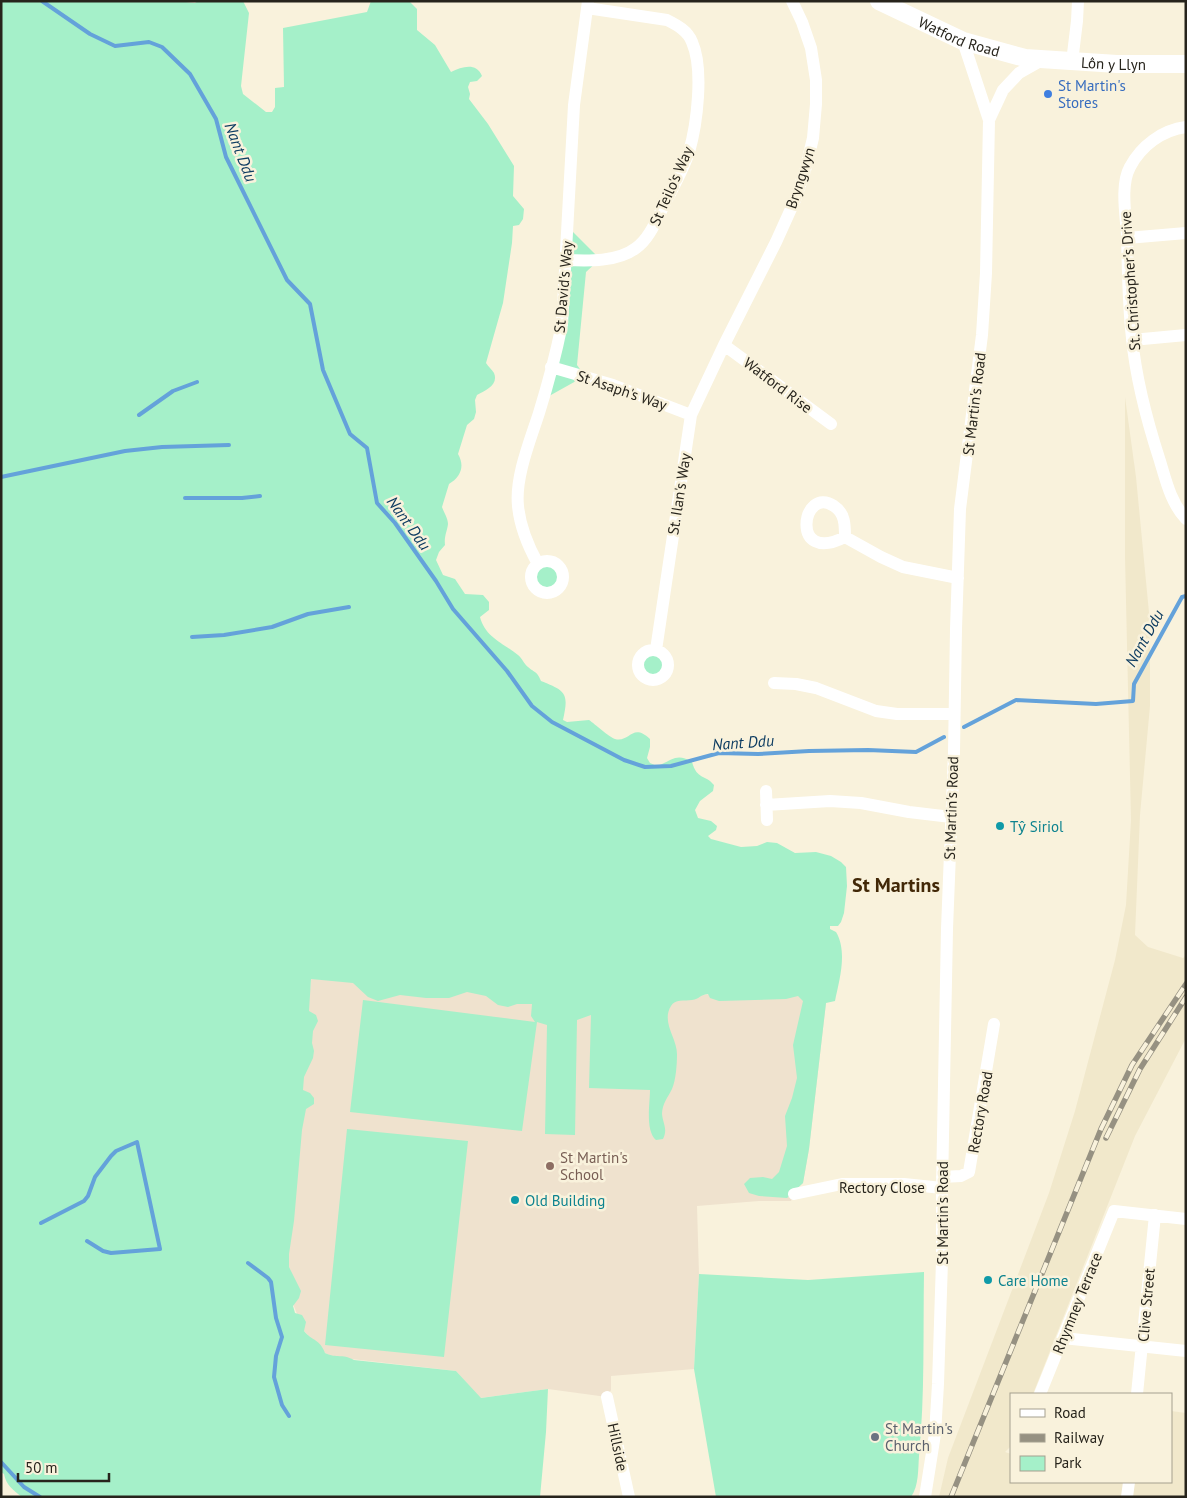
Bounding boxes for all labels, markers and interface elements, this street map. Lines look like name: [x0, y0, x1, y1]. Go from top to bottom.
street label: Watford Road: [916, 12, 1002, 60]
street label: Lôn y Llyn: [1081, 52, 1146, 74]
place label: St Martin's Stores: [1058, 76, 1126, 112]
marker: St Martin's Stores: [1042, 88, 1054, 100]
water label: Nant Ddu: [221, 119, 261, 185]
street label: St Teilo's Way: [645, 143, 697, 229]
street label: Bryngwyn: [781, 145, 819, 211]
street label: St. Christopher's Drive: [1116, 211, 1144, 351]
street label: St David's Way: [550, 240, 576, 334]
street label: St Martin's Road: [958, 351, 990, 457]
street label: Watford Rise: [740, 353, 816, 417]
street label: St Asaph's Way: [574, 366, 670, 414]
street label: St. Ilan's Way: [663, 452, 695, 536]
water label: Nant Ddu: [383, 492, 435, 554]
water label: Nant Ddu: [1120, 606, 1168, 670]
water label: Nant Ddu: [711, 730, 775, 754]
street label: St Martin's Road: [940, 756, 962, 860]
place label: Tŷ Siriol: [1010, 817, 1064, 836]
marker: Tŷ Siriol: [994, 820, 1006, 832]
district label: St Martins: [852, 872, 940, 898]
street label: Rectory Road: [963, 1070, 997, 1154]
place label: St Martin's School: [560, 1148, 628, 1184]
marker: St Martin's School: [544, 1160, 556, 1172]
street label: St Martin's Road: [933, 1161, 952, 1265]
street label: Rectory Close: [839, 1178, 925, 1197]
place label: Old Building: [525, 1191, 605, 1210]
marker: Old Building: [509, 1194, 521, 1206]
street label: Rhymney Terrace: [1048, 1250, 1106, 1356]
street label: Clive Street: [1133, 1267, 1159, 1343]
place label: Care Home: [998, 1271, 1068, 1290]
marker: Care Home: [982, 1274, 994, 1286]
legend: [1010, 1393, 1172, 1483]
text: Road: [1054, 1403, 1086, 1422]
place label: St Martin's Church: [885, 1419, 953, 1455]
street label: Hillside: [604, 1421, 632, 1473]
text: Railway: [1054, 1428, 1104, 1447]
marker: St Martin's Church: [869, 1431, 881, 1443]
scale bar: [18, 1450, 109, 1482]
text: Park: [1054, 1453, 1082, 1472]
text: 50 m: [25, 1458, 58, 1477]

